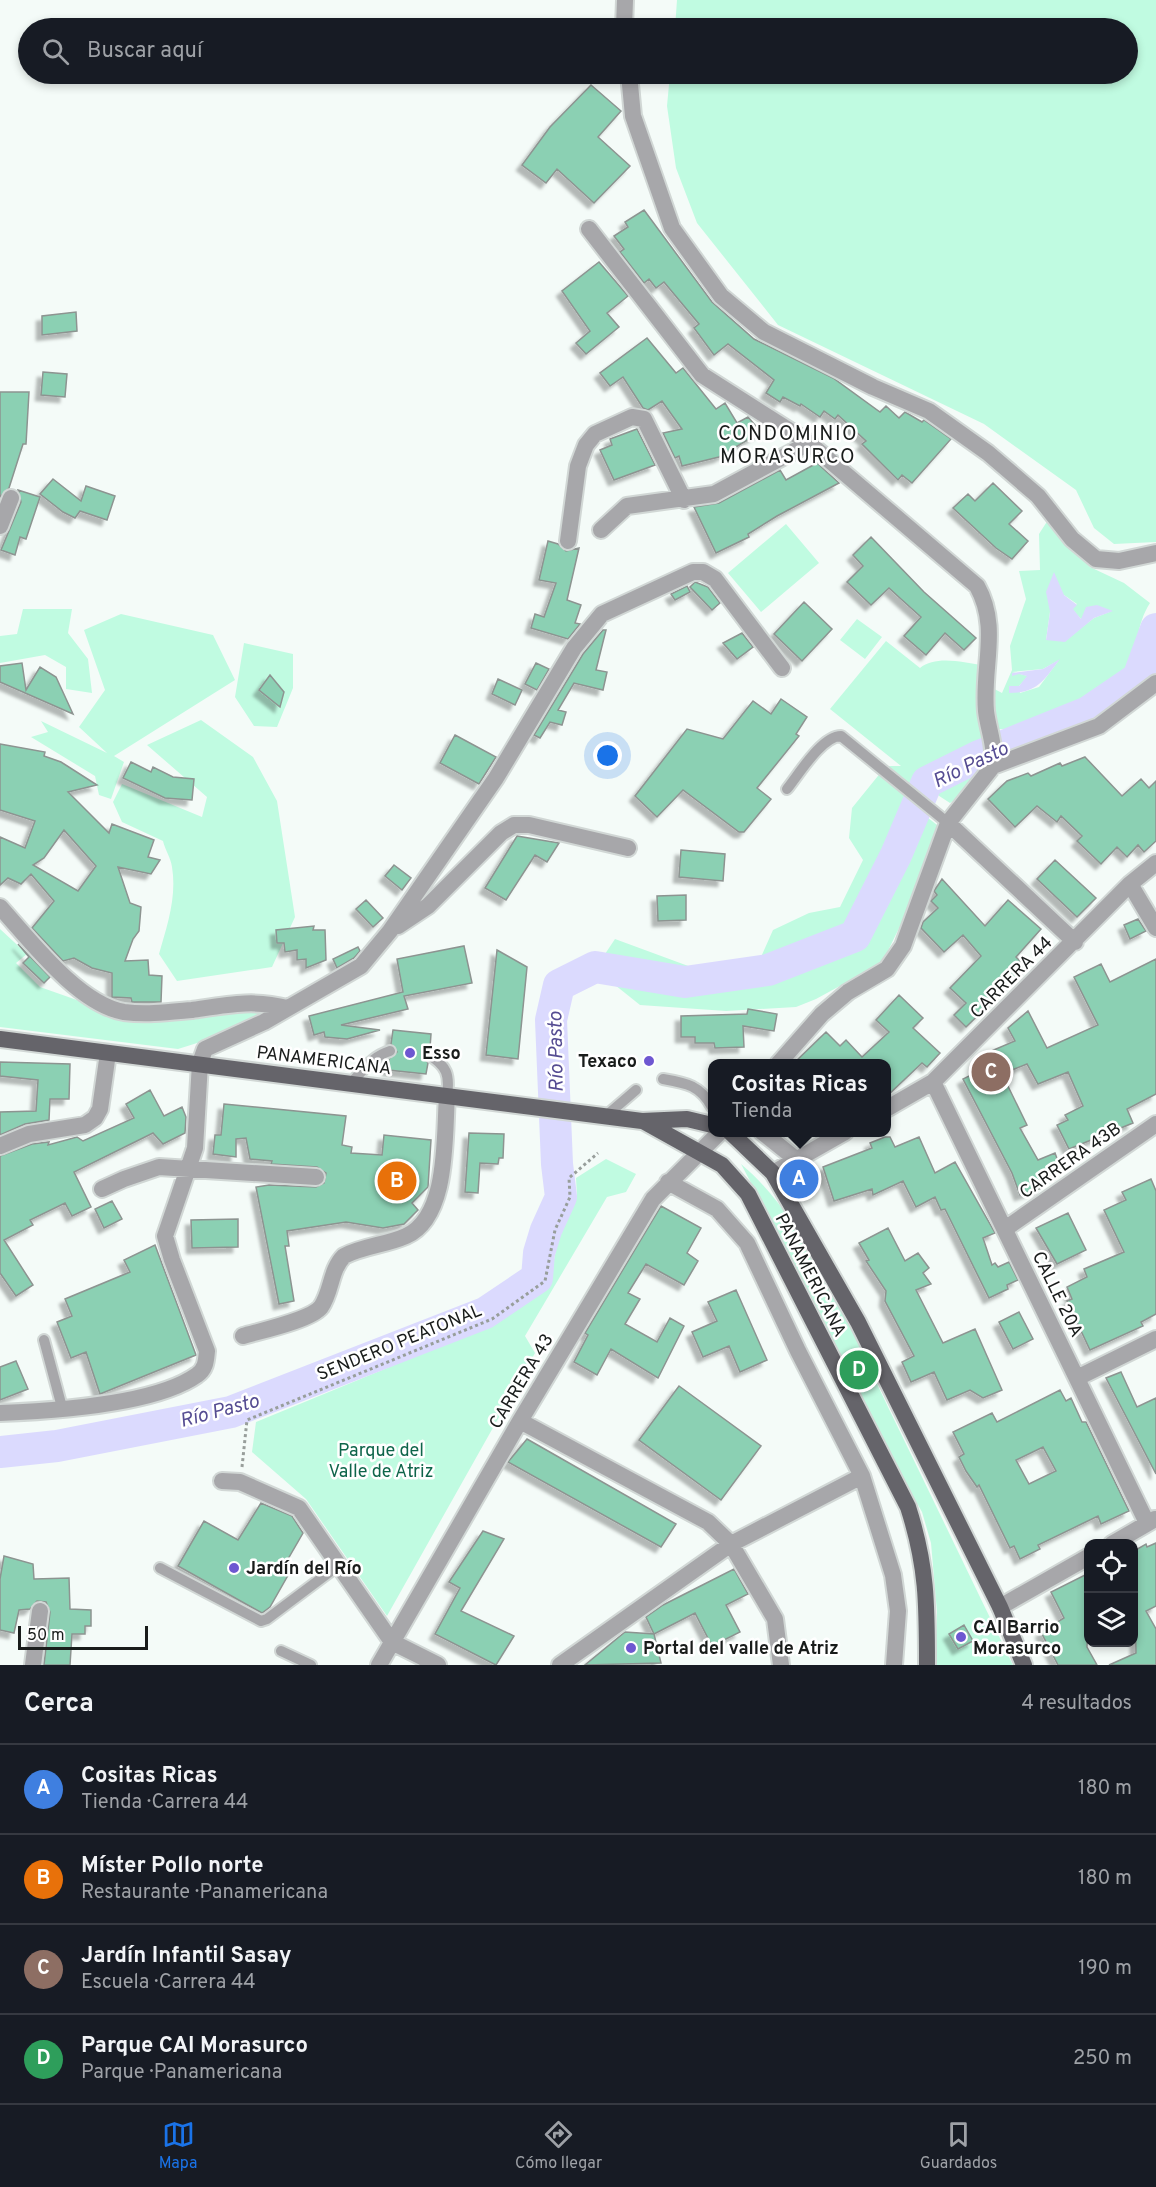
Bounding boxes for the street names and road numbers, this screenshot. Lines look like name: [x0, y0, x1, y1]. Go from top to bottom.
street label: CARRERA 44: [966, 932, 1058, 1024]
street label: PANAMERICANA: [255, 1042, 392, 1081]
street label: CARRERA 43B: [1016, 1118, 1126, 1205]
street label: PANAMERICANA: [769, 1210, 851, 1341]
street label: CALLE 20A: [1026, 1248, 1087, 1341]
street label: SENDERO PEATONAL: [314, 1300, 485, 1387]
street label: CARRERA 43: [485, 1330, 560, 1434]

